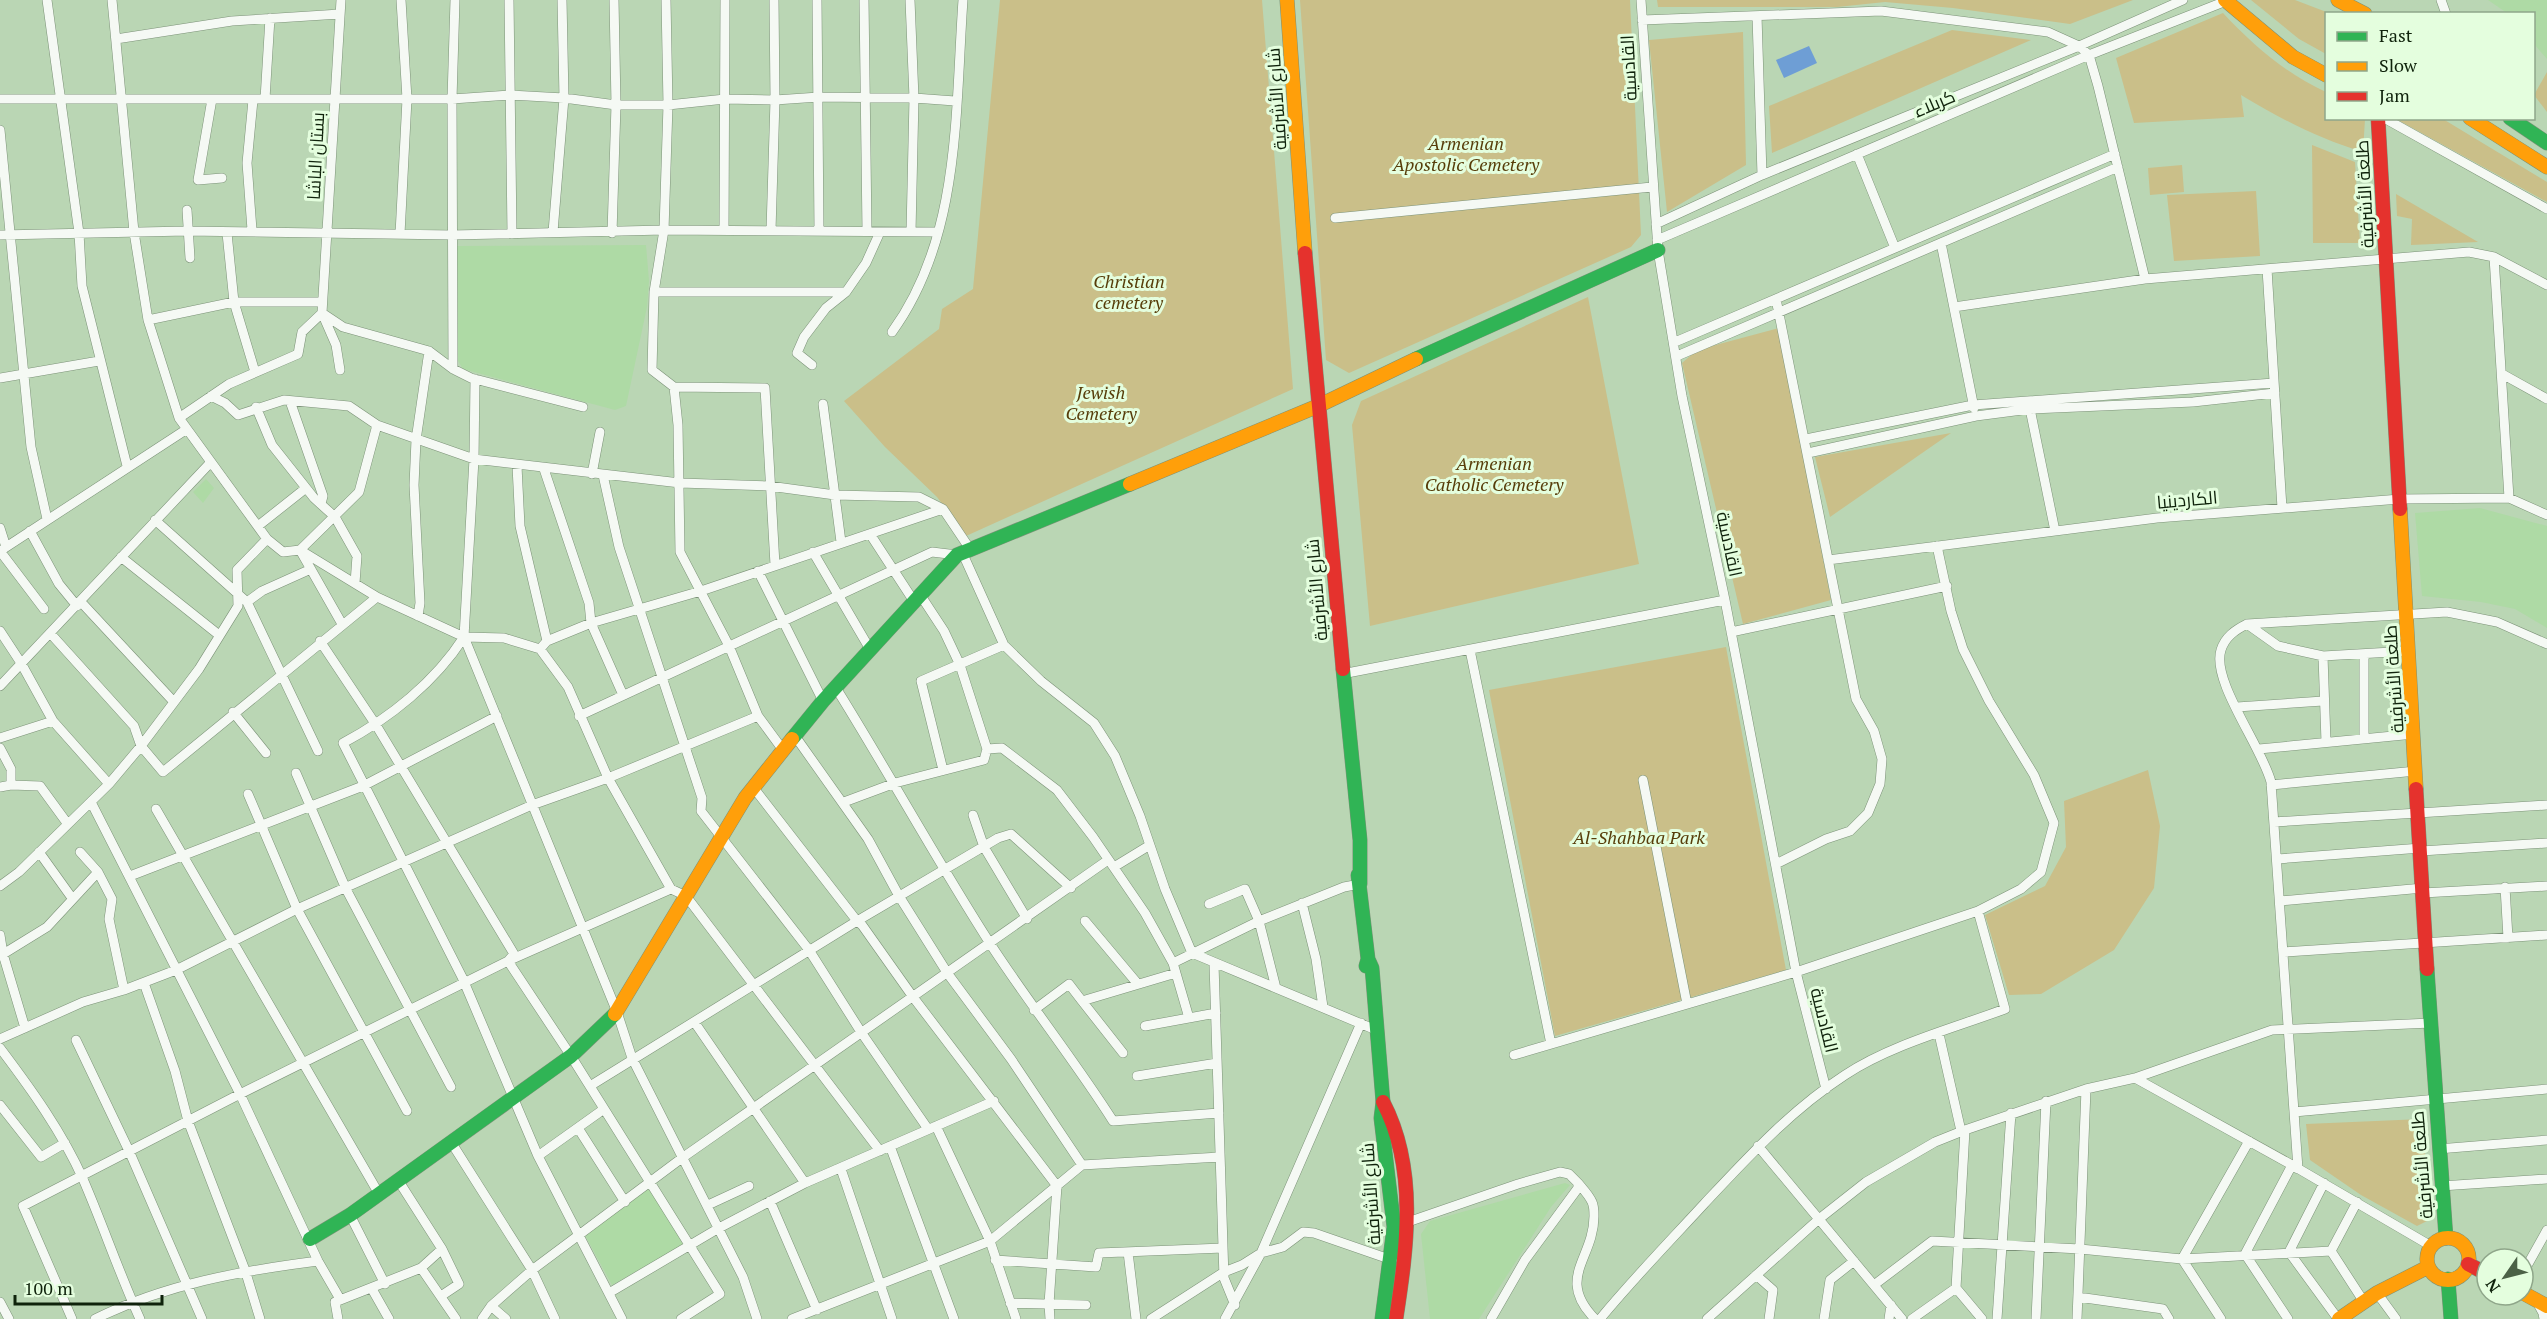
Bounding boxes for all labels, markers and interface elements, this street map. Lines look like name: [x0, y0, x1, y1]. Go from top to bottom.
legend: [2325, 12, 2535, 120]
text: Fast: [2379, 23, 2413, 47]
street label: القادسية: [1614, 34, 1642, 102]
street label: شارع الأشرفية: [1260, 47, 1293, 151]
text: Slow: [2379, 53, 2418, 77]
street label: كربلاء: [1909, 83, 1959, 123]
text: Jam: [2379, 83, 2410, 107]
street label: بستان الباشا: [301, 112, 329, 200]
park label: Armenian Apostolic Cemetery: [1392, 131, 1540, 176]
street label: طلعة الأشرفية: [2349, 139, 2379, 249]
park label: Christian cemetery: [1093, 269, 1165, 314]
park label: Jewish Cemetery: [1065, 380, 1137, 425]
park label: Armenian Catholic Cemetery: [1425, 451, 1564, 496]
street label: الكاردينيا: [2156, 484, 2218, 514]
street label: القادسية: [1711, 509, 1749, 579]
street label: شارع الأشرفية: [1300, 538, 1333, 642]
street label: طلعة الأشرفية: [2377, 624, 2409, 734]
park label: Al-Shahbaa Park: [1572, 825, 1705, 849]
street label: القادسية: [1805, 985, 1845, 1055]
street label: طلعة الأشرفية: [2404, 1110, 2438, 1220]
street label: شارع الأشرفية: [1354, 1142, 1387, 1246]
north arrow: [2475, 1247, 2535, 1307]
scale bar: [15, 1268, 162, 1306]
text: N: [2480, 1274, 2505, 1297]
text: 100 m: [24, 1276, 73, 1300]

